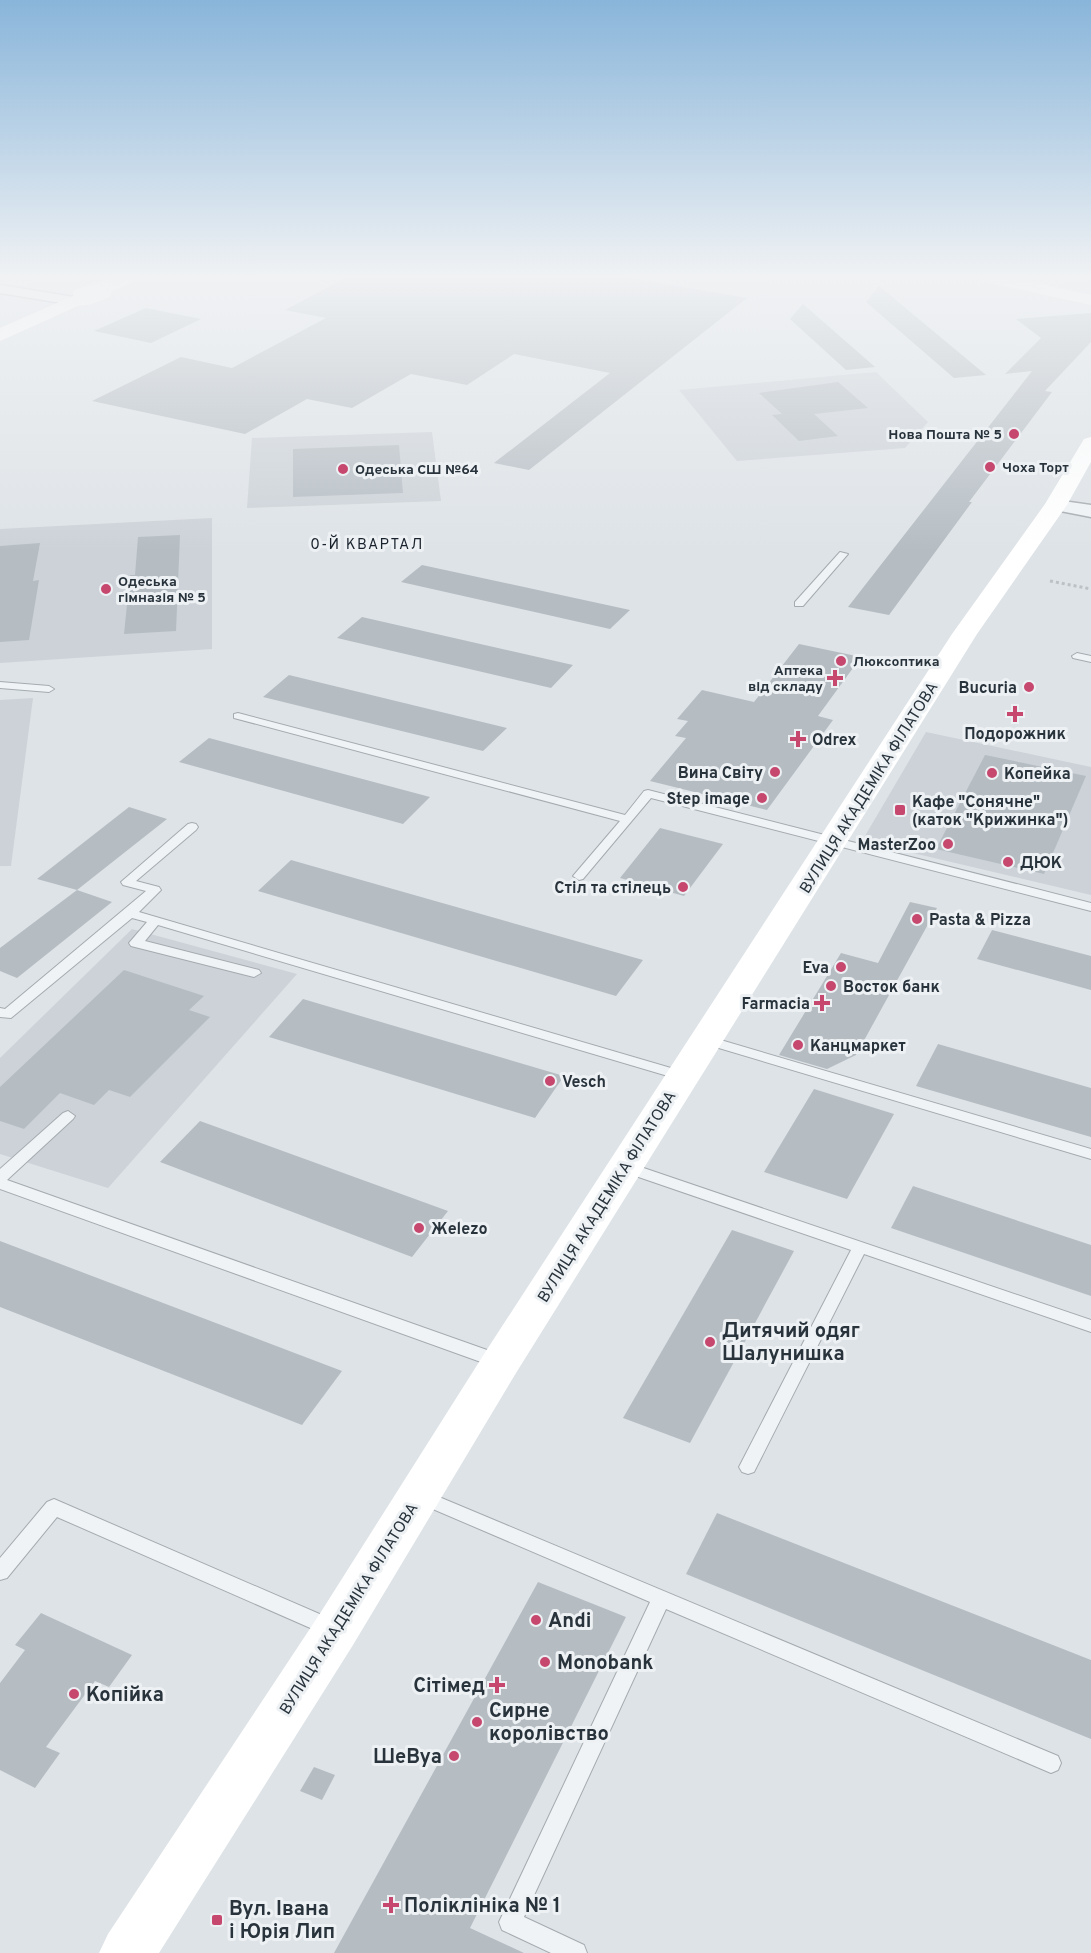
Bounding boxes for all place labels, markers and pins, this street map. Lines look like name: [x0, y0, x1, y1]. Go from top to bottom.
place label: Нова Пошта № 5: [888, 427, 1002, 444]
marker: Нова Пошта № 5: [1007, 427, 1021, 441]
marker: Чоха Торт: [983, 460, 997, 474]
place label: Чоха Торт: [1002, 460, 1069, 477]
marker: Одеська СШ №64: [336, 462, 350, 476]
place label: Одеська СШ №64: [355, 462, 479, 479]
place label: Одеська гімназія № 5: [118, 574, 206, 607]
marker: Одеська гімназія № 5: [99, 582, 113, 596]
marker: Люксоптика: [834, 654, 848, 668]
place label: Люксоптика: [853, 654, 939, 671]
place label: Аптека від складу: [748, 663, 823, 696]
marker: Аптека від складу: [828, 671, 842, 685]
place label: Bucuria: [959, 679, 1017, 699]
marker: Bucuria: [1022, 680, 1036, 694]
marker: Подорожник: [1008, 707, 1022, 721]
place label: Подорожник: [964, 725, 1066, 745]
marker: Odrex: [789, 730, 807, 748]
place label: Odrex: [812, 731, 857, 751]
place label: Вина Світу: [678, 764, 763, 784]
marker: Вина Світу: [768, 765, 782, 779]
place label: Копейка: [1004, 765, 1071, 785]
marker: Копейка: [985, 766, 999, 780]
place label: Step image: [666, 790, 750, 810]
marker: Step image: [755, 791, 769, 805]
place label: Кафе "Сонячне" (каток "Крижинка"): [912, 793, 1069, 831]
marker: Кафе "Сонячне" (каток "Крижинка"): [893, 803, 907, 817]
place label: MasterZoo: [858, 836, 936, 856]
marker: MasterZoo: [941, 837, 955, 851]
place label: ДЮК: [1020, 854, 1062, 874]
marker: ДЮК: [1001, 855, 1015, 869]
place label: Стіл та стілець: [554, 879, 671, 899]
marker: Стіл та стілець: [676, 880, 690, 894]
place label: Pasta & Pizza: [929, 911, 1031, 931]
marker: Pasta & Pizza: [910, 912, 924, 926]
place label: Eva: [802, 959, 829, 979]
marker: Eva: [834, 960, 848, 974]
place label: Восток банк: [843, 978, 940, 998]
marker: Восток банк: [824, 979, 838, 993]
place label: Farmacia: [742, 995, 810, 1015]
marker: Farmacia: [815, 996, 829, 1010]
place label: Канцмаркет: [810, 1037, 906, 1057]
marker: Канцмаркет: [791, 1038, 805, 1052]
place label: Vesch: [562, 1073, 606, 1093]
marker: Vesch: [543, 1074, 557, 1088]
place label: Жelezo: [431, 1220, 488, 1240]
marker: Жelezo: [412, 1221, 426, 1235]
place label: Дитячий одяг Шалунишка: [722, 1319, 860, 1368]
marker: Дитячий одяг Шалунишка: [703, 1335, 717, 1349]
place label: Andi: [548, 1609, 591, 1635]
marker: Andi: [529, 1613, 543, 1627]
place label: Monobank: [557, 1651, 654, 1677]
marker: Monobank: [538, 1655, 552, 1669]
place label: Сітімед: [413, 1674, 485, 1700]
marker: Сітімед: [490, 1678, 504, 1692]
place label: Копійка: [86, 1683, 164, 1709]
marker: Копійка: [67, 1687, 81, 1701]
place label: Сирне королівство: [489, 1699, 609, 1748]
marker: Сирне королівство: [470, 1715, 484, 1729]
place label: ШеВуа: [373, 1745, 442, 1771]
marker: ШеВуа: [447, 1749, 461, 1763]
place label: Поліклініка № 1: [404, 1894, 561, 1920]
marker: Поліклініка № 1: [382, 1896, 400, 1914]
place label: Вул. Івана і Юрія Лип: [229, 1897, 335, 1946]
marker: Вул. Івана і Юрія Лип: [210, 1913, 224, 1927]

